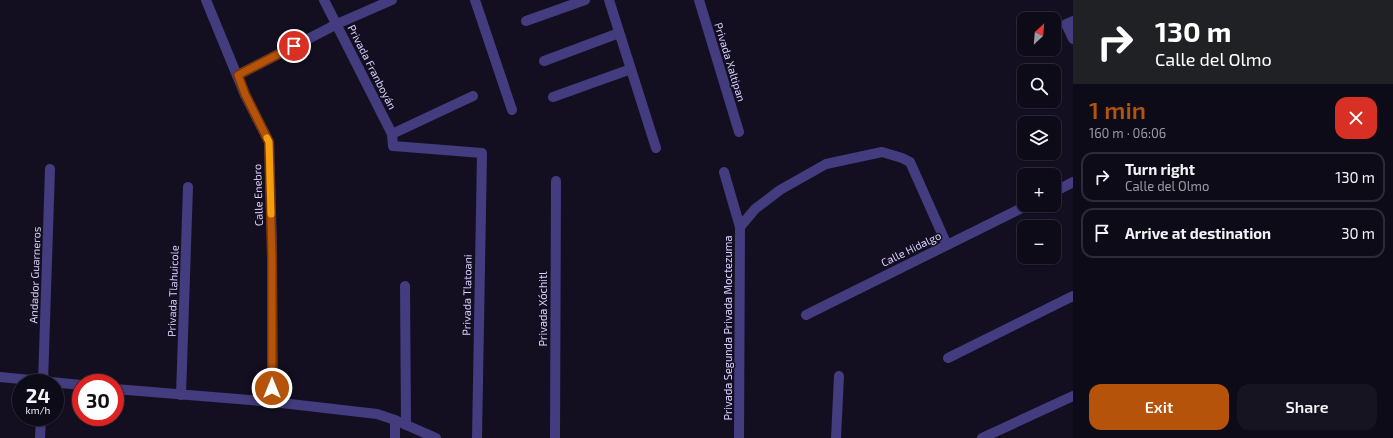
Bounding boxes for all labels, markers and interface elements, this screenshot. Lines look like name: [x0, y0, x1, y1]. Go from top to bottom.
north arrow: [1017, 12, 1061, 56]
map controls: [1017, 12, 1061, 264]
text: 130 m: [1155, 14, 1231, 48]
icon: right: [1089, 16, 1141, 68]
street label: Privada Xaltipan: [712, 21, 749, 103]
street label: Privada Franboyán: [345, 22, 399, 111]
pin: [277, 29, 311, 63]
icon: arrive: [283, 35, 305, 57]
text: Calle del Olmo: [1155, 48, 1272, 70]
button: search: [1017, 64, 1061, 108]
text: 1 min: [1089, 95, 1146, 124]
button: close: [1335, 97, 1377, 139]
button: layers: [1017, 116, 1061, 160]
text: 160 m · 06:06: [1089, 125, 1166, 141]
text: Turn right: [1125, 160, 1195, 178]
street label: Calle Enebro: [250, 164, 265, 226]
icon: right: [1091, 166, 1113, 188]
button: +: [1017, 168, 1061, 212]
text: 130 m: [1335, 168, 1375, 186]
text: Calle del Olmo: [1125, 178, 1209, 194]
button: −: [1017, 220, 1061, 264]
icon: arrive: [1091, 222, 1113, 244]
text: Arrive at destination: [1125, 224, 1271, 242]
text: 30 m: [1341, 224, 1375, 242]
street label: Andador Guarneros: [26, 226, 43, 324]
street label: Calle Hidalgo: [879, 228, 943, 269]
street label: Privada Segunda Privada Moctezuma: [721, 235, 734, 421]
street label: Privada Tlahuicole: [164, 245, 181, 337]
street label: Privada Tlatoani: [459, 254, 474, 336]
street label: Privada Xóchitl: [536, 271, 549, 347]
position arrow: [251, 367, 293, 409]
speed limit sign: 30: [72, 374, 124, 426]
text: 24: [26, 383, 50, 407]
button: Exit: [1089, 384, 1229, 430]
button: Share: [1237, 384, 1377, 430]
text: km/h: [26, 404, 50, 416]

